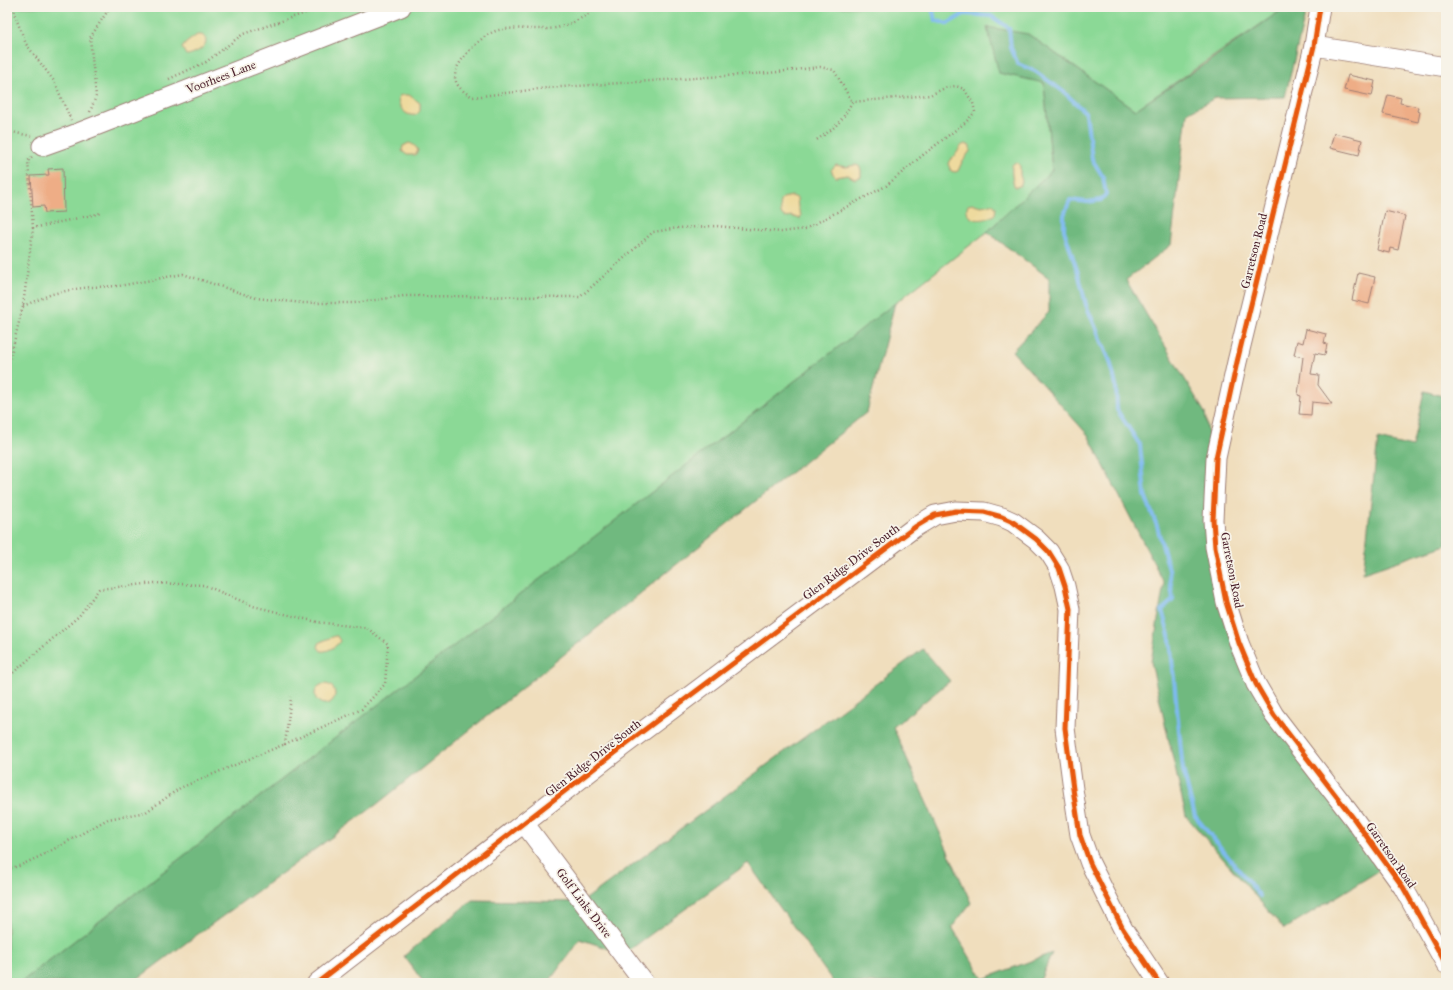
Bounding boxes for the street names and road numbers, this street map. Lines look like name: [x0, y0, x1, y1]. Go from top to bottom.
street label: Voorhees Lane: [183, 57, 258, 97]
street label: Garretson Road: [1238, 212, 1270, 290]
street label: Glen Ridge Drive South: [800, 521, 903, 604]
street label: Garretson Road: [1218, 531, 1246, 609]
street label: Glen Ridge Drive South: [542, 716, 645, 801]
street label: Garretson Road: [1363, 819, 1419, 891]
street label: Golf Links Drive: [553, 865, 615, 941]

